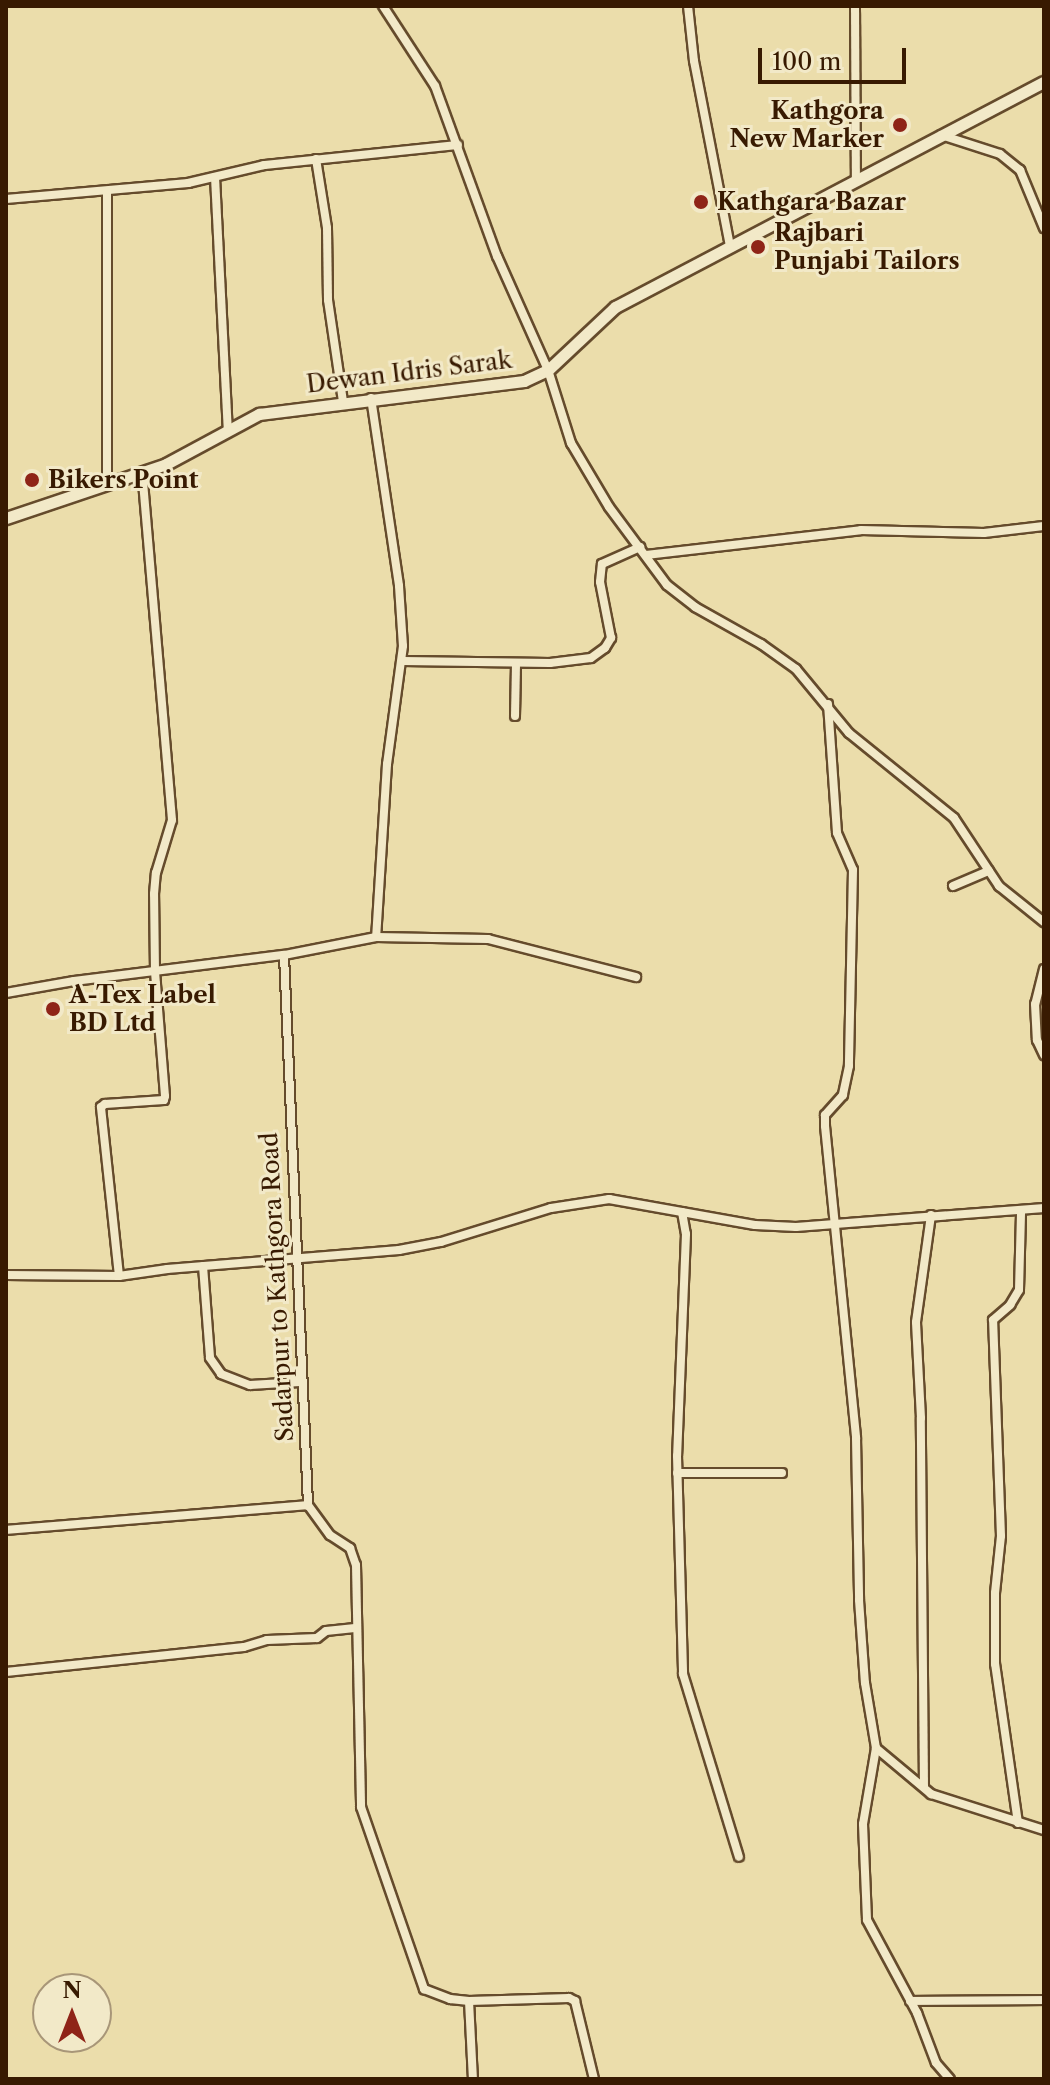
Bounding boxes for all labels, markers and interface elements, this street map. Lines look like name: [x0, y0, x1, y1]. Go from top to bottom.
scale bar: [762, 32, 910, 82]
text: 100 m: [772, 47, 841, 76]
place label: Kathgora New Marker: [729, 97, 884, 153]
marker: Kathgora New Marker: [891, 116, 909, 134]
place label: Kathgara Bazar: [717, 188, 906, 216]
marker: Kathgara Bazar: [692, 193, 710, 211]
place label: Rajbari Punjabi Tailors: [774, 219, 960, 275]
marker: Rajbari Punjabi Tailors: [749, 238, 767, 256]
street label: Dewan Idris Sarak: [305, 345, 513, 399]
place label: Bikers Point: [48, 466, 199, 494]
marker: Bikers Point: [23, 471, 41, 489]
place label: A-Tex Label BD Ltd: [69, 981, 216, 1037]
marker: A-Tex Label BD Ltd: [44, 1000, 62, 1018]
street label: Sadarpur to Kathgora Road: [254, 1131, 300, 1443]
north arrow: [32, 1973, 112, 2053]
text: N: [62, 1977, 82, 2004]

